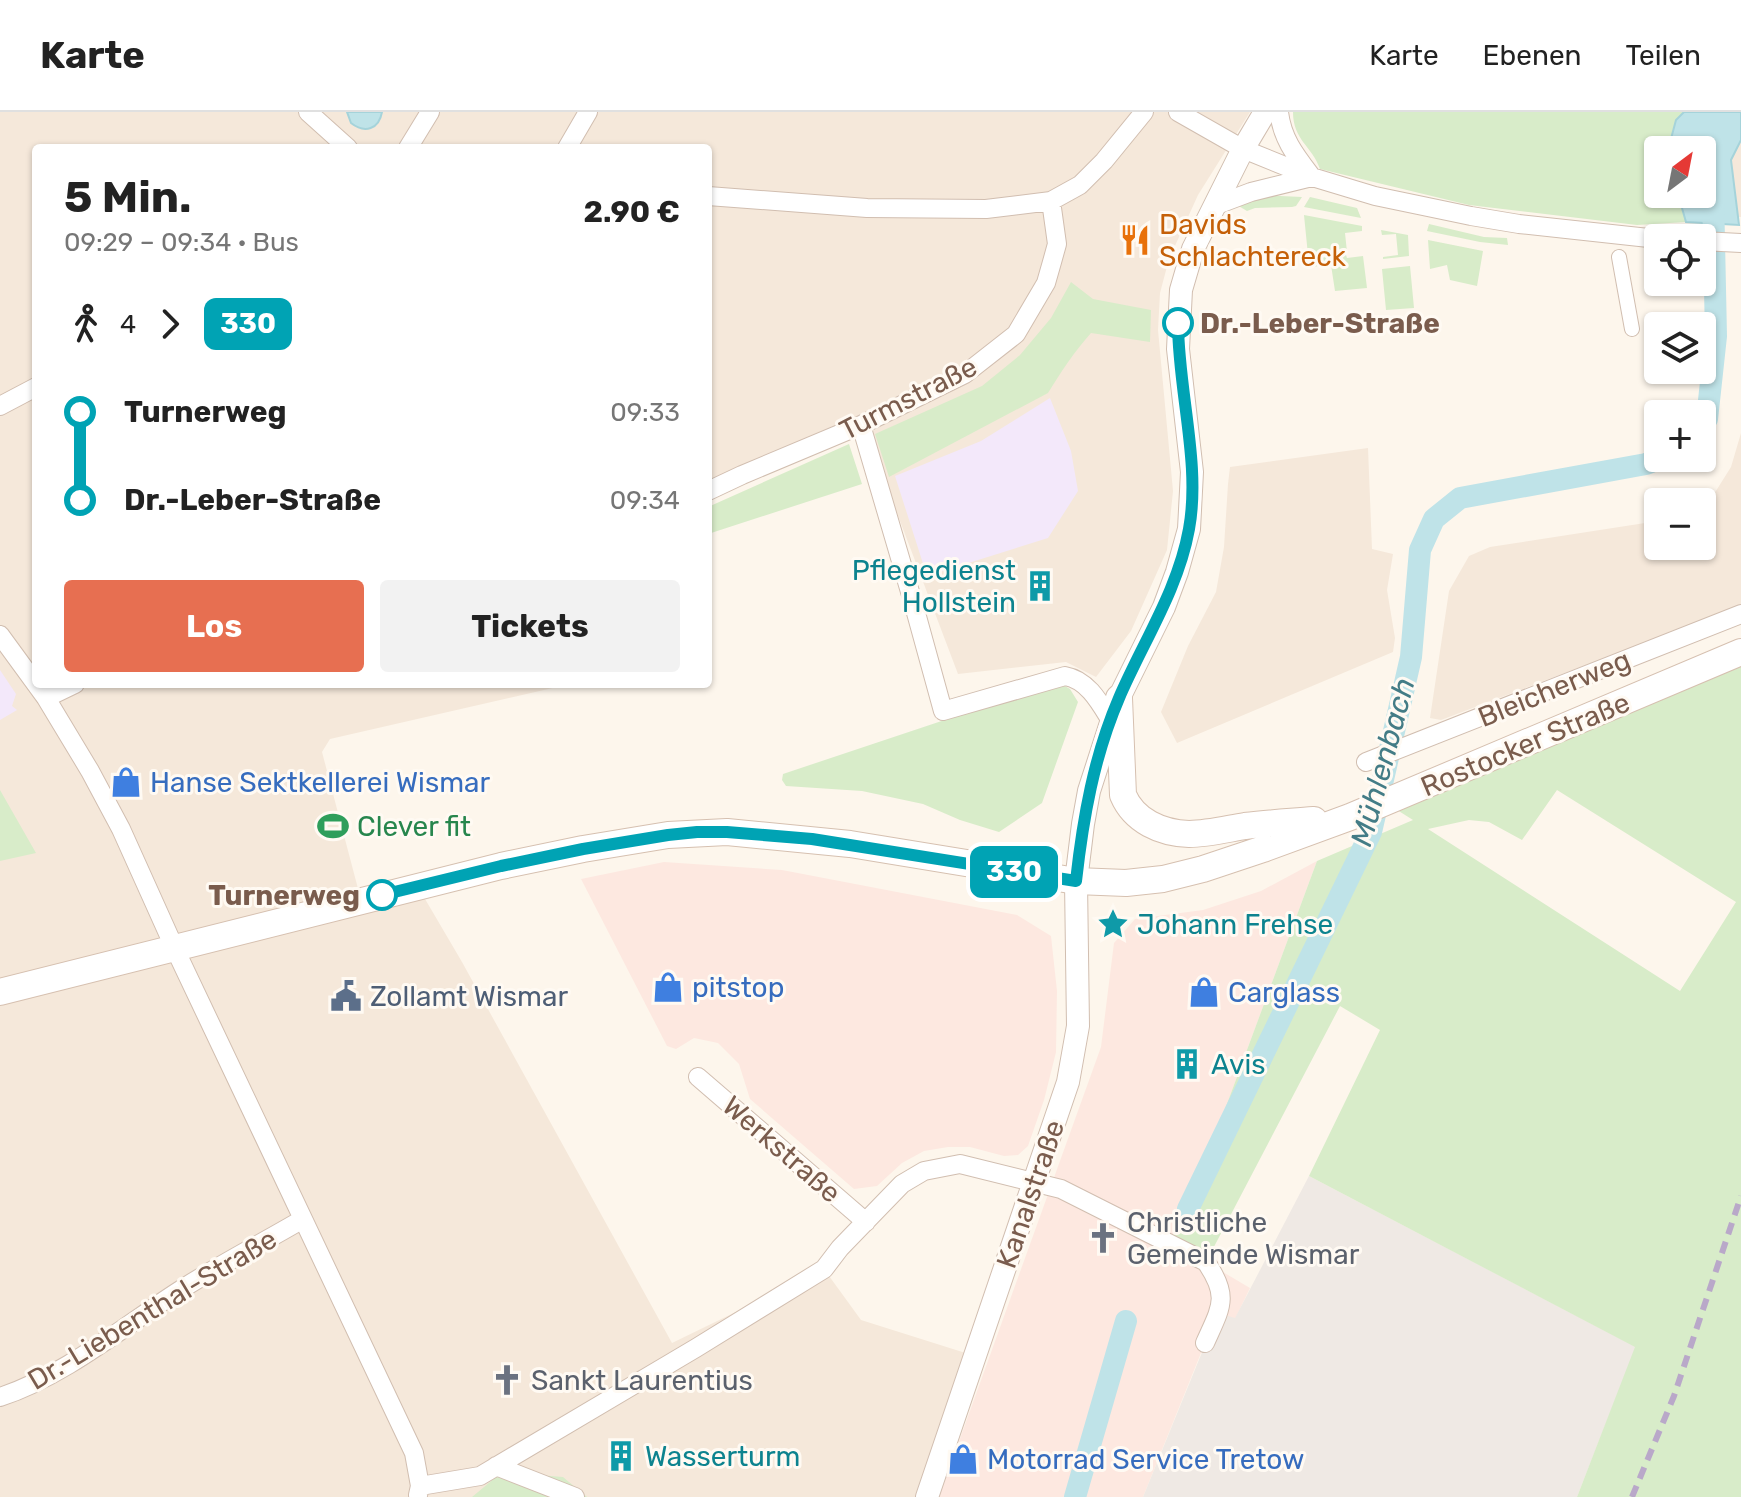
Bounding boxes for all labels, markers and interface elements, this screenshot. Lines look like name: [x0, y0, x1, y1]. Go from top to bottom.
text: Karte: [40, 32, 145, 78]
text: Karte: [1369, 39, 1439, 72]
text: Ebenen: [1483, 39, 1582, 72]
text: Teilen: [1626, 39, 1701, 72]
north arrow: [1644, 136, 1716, 208]
map controls: [1644, 136, 1716, 560]
text: 5 Min.: [64, 171, 192, 223]
text: 2.90 €: [584, 194, 680, 230]
place label: Davids Schlachtereck: [1159, 208, 1347, 273]
restaurant icon: Davids Schlachtereck: [1118, 223, 1152, 257]
button: locate: [1644, 224, 1716, 296]
text: 09:29 – 09:34 · Bus: [64, 227, 299, 258]
icon: walk: [64, 302, 108, 346]
icon: forward: [148, 302, 192, 346]
text: 330: [220, 307, 276, 340]
place label: Dr.-Leber-Straße: [1200, 307, 1440, 340]
marker: Dr.-Leber-Straße: [1163, 308, 1193, 338]
text: 4: [120, 309, 136, 340]
button: layers: [1644, 312, 1716, 384]
street label: Turmstraße: [834, 350, 982, 447]
text: Turnerweg: [124, 394, 287, 430]
text: 09:33: [610, 397, 680, 428]
button: +: [1644, 400, 1716, 472]
text: Dr.-Leber-Straße: [124, 482, 381, 518]
text: 09:34: [610, 485, 680, 516]
button: −: [1644, 488, 1716, 560]
place label: Pflegedienst Hollstein: [852, 554, 1016, 619]
building icon: Pflegedienst Hollstein: [1023, 569, 1057, 603]
button: Los: [64, 580, 364, 672]
button: Tickets: [380, 580, 680, 672]
street label: Bleicherweg: [1473, 643, 1635, 734]
water label: Mühlenbach: [1343, 674, 1423, 850]
street label: Rostocker Straße: [1416, 686, 1635, 803]
shop icon: Hanse Sektkellerei Wismar: [109, 765, 143, 799]
place label: Hanse Sektkellerei Wismar: [150, 766, 491, 799]
sports icon: Clever fit: [316, 809, 350, 843]
place label: Clever fit: [357, 810, 471, 843]
line badge: 330: [968, 846, 1060, 898]
text: 330: [986, 855, 1042, 888]
place label: Turnerweg: [208, 879, 360, 912]
marker: Turnerweg: [367, 880, 397, 910]
place icon: Johann Frehse: [1096, 907, 1130, 941]
place label: Johann Frehse: [1137, 908, 1333, 941]
shop icon: pitstop: [651, 970, 685, 1004]
place label: pitstop: [692, 971, 784, 1004]
shop icon: Carglass: [1187, 975, 1221, 1009]
place label: Carglass: [1228, 976, 1340, 1009]
public building icon: Zollamt Wismar: [329, 979, 363, 1013]
place label: Zollamt Wismar: [370, 980, 568, 1013]
building icon: Avis: [1170, 1047, 1204, 1081]
place label: Avis: [1211, 1048, 1265, 1081]
street label: Werkstraße: [716, 1089, 847, 1210]
street label: Kanalstraße: [990, 1116, 1071, 1273]
place label: Christliche Gemeinde Wismar: [1127, 1206, 1360, 1271]
church icon: Christliche Gemeinde Wismar: [1086, 1221, 1120, 1255]
street label: Dr.-Liebenthal-Straße: [22, 1222, 283, 1397]
church icon: Sankt Laurentius: [490, 1363, 524, 1397]
place label: Sankt Laurentius: [531, 1364, 753, 1397]
building icon: Wasserturm: [604, 1439, 638, 1473]
place label: Wasserturm: [645, 1440, 800, 1473]
shop icon: Motorrad Service Tretow: [946, 1442, 980, 1476]
place label: Motorrad Service Tretow: [987, 1443, 1305, 1476]

